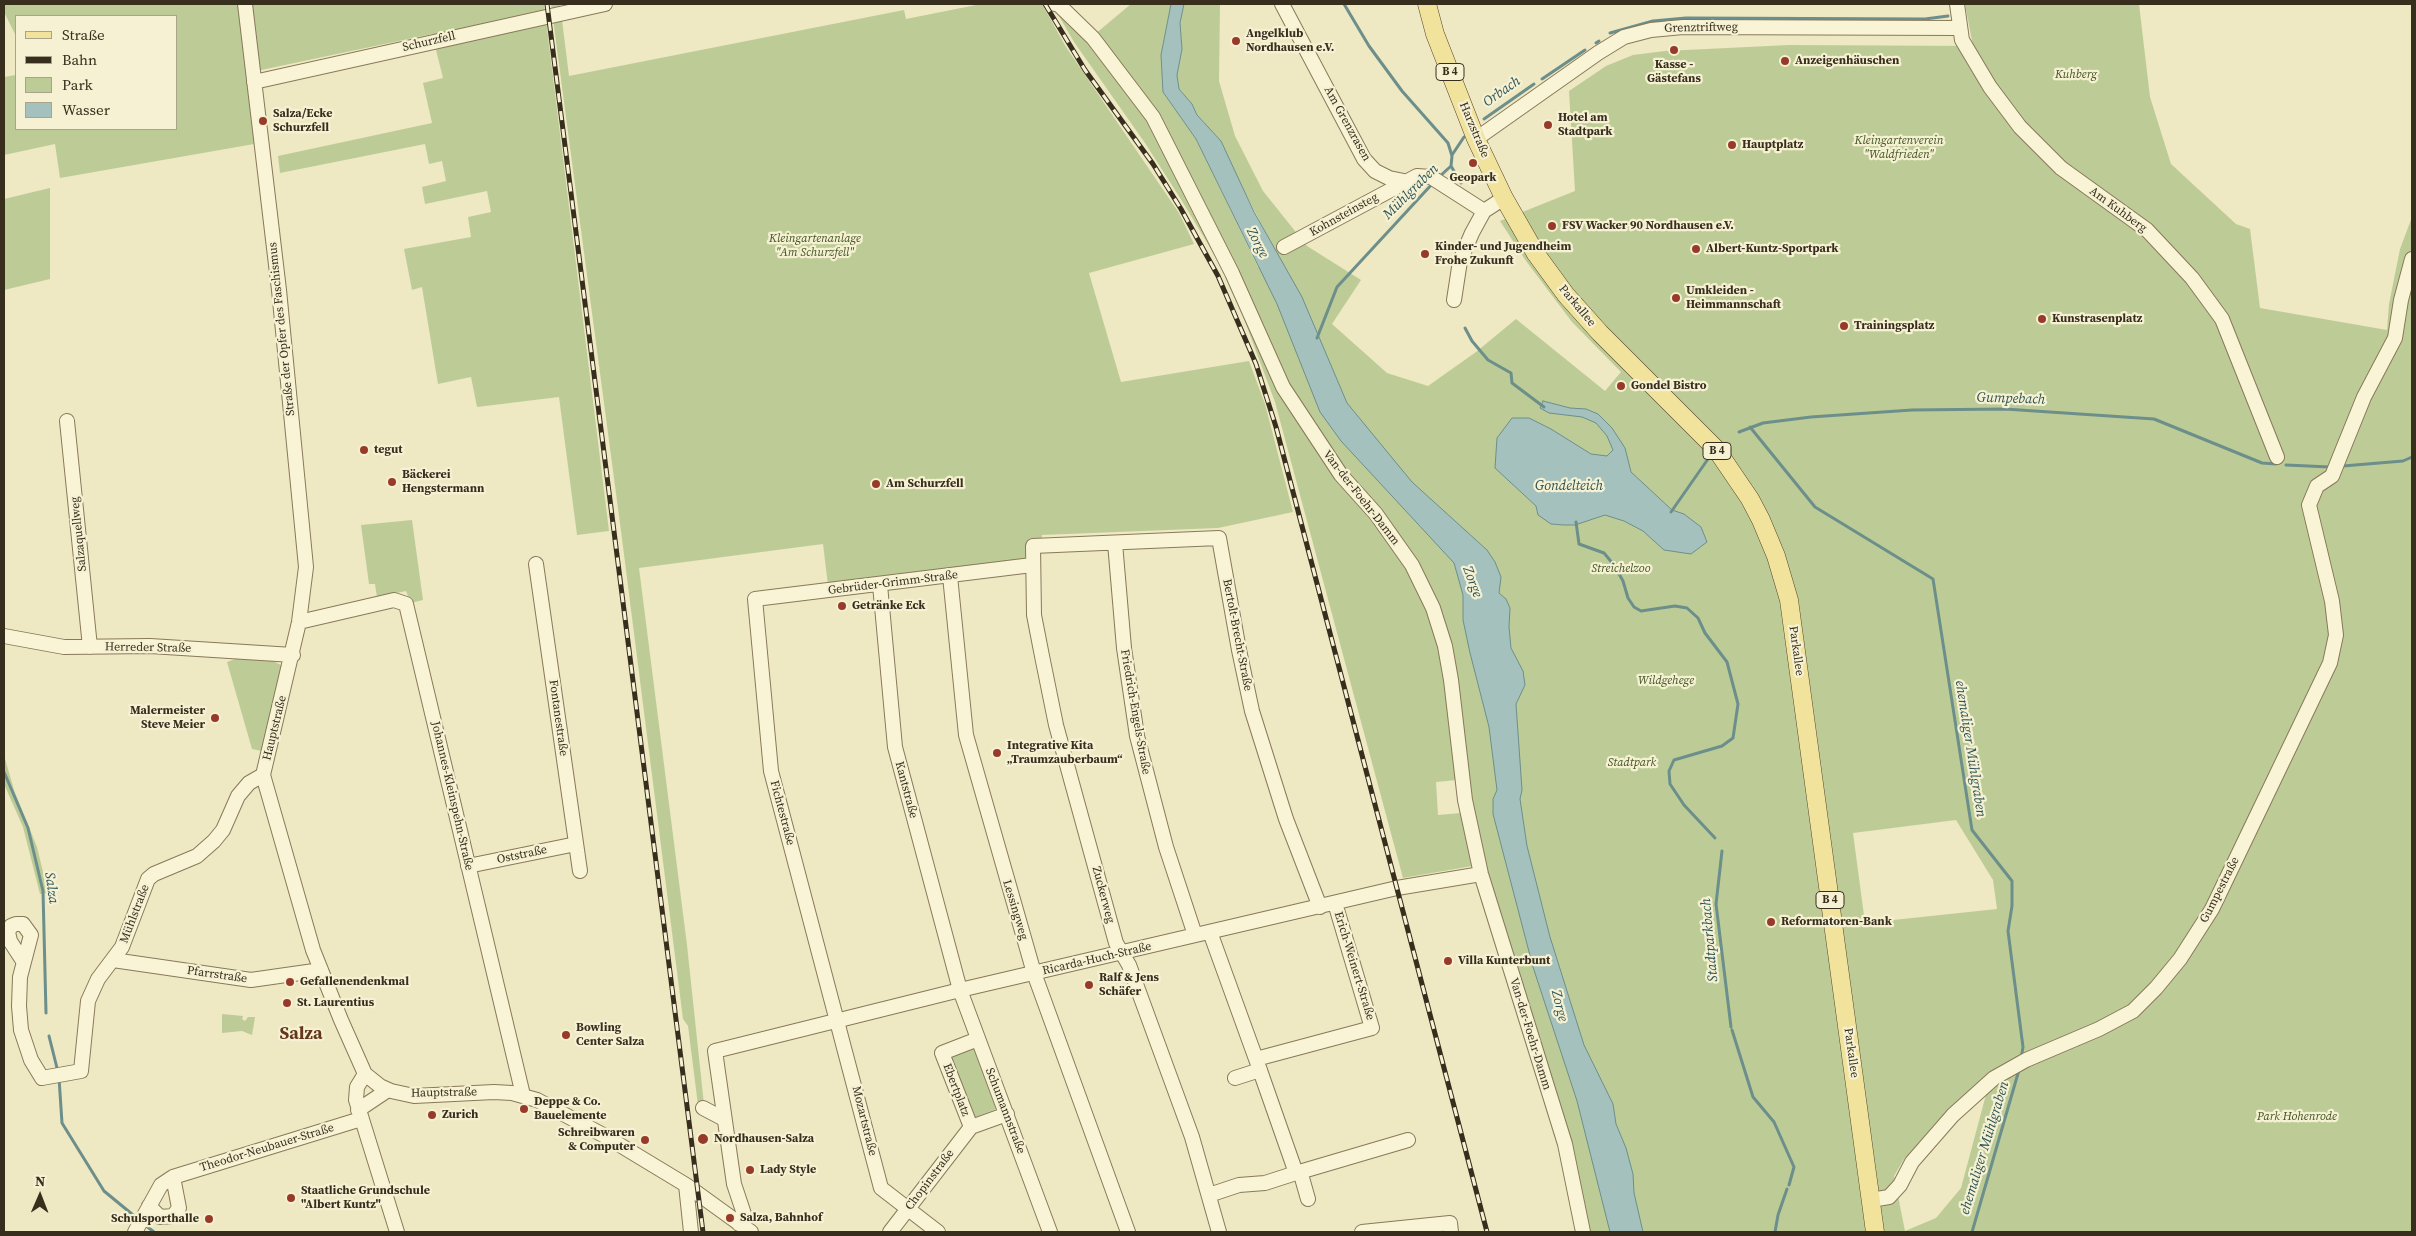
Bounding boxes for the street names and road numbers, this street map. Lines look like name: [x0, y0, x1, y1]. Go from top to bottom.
street label: Grenztriftweg: [1664, 20, 1738, 36]
street label: Schurzfell: [401, 29, 457, 55]
road number: B 4: [1436, 64, 1464, 80]
street label: Am Grenzrasen: [1321, 84, 1373, 164]
street label: Harzstraße: [1456, 100, 1492, 160]
street label: Am Kuhberg: [2086, 184, 2150, 236]
street label: Kohnsteinsteg: [1307, 190, 1381, 240]
street label: Straße der Opfer des Faschismus: [266, 241, 298, 417]
street label: Parkallee: [1555, 282, 1599, 330]
road number: B 4: [1703, 442, 1731, 460]
street label: Van-der-Foehr-Damm: [1319, 448, 1403, 548]
street label: Salzaquellweg: [68, 496, 90, 572]
street label: Gebrüder-Grimm-Straße: [827, 568, 959, 598]
street label: Bertolt-Brecht-Straße: [1219, 578, 1255, 692]
street label: Parkallee: [1785, 625, 1807, 677]
street label: Herreder Straße: [105, 640, 191, 656]
street label: Friedrich-Engels-Straße: [1117, 648, 1153, 776]
street label: Fontanestraße: [546, 679, 570, 757]
street label: Hauptstraße: [260, 694, 290, 762]
street label: Johannes-Kleinspehn-Straße: [428, 720, 476, 872]
street label: Kantstraße: [891, 760, 921, 820]
street label: Fichtestraße: [766, 779, 798, 847]
street label: Oststraße: [496, 843, 548, 867]
street label: Gumpestraße: [2197, 855, 2243, 925]
street label: Zuckerweg: [1089, 865, 1117, 925]
street label: Lessingweg: [999, 878, 1031, 942]
street label: Mühlstraße: [117, 883, 153, 945]
road number: B 4: [1816, 892, 1844, 908]
street label: Erich-Weinert-Straße: [1331, 910, 1377, 1022]
street label: Ricarda-Huch-Straße: [1041, 939, 1153, 979]
street label: Pfarrstraße: [186, 964, 248, 986]
street label: Van-der-Foehr-Damm: [1506, 976, 1554, 1092]
street label: Parkallee: [1840, 1027, 1862, 1079]
street label: Ebertplatz: [939, 1062, 973, 1118]
street label: Schumannstraße: [982, 1066, 1028, 1156]
street label: Hauptstraße: [411, 1085, 477, 1101]
street label: Mozartstraße: [848, 1085, 880, 1157]
street label: Theodor-Neubauer-Straße: [198, 1121, 336, 1175]
street label: Chopinstraße: [902, 1147, 958, 1213]

